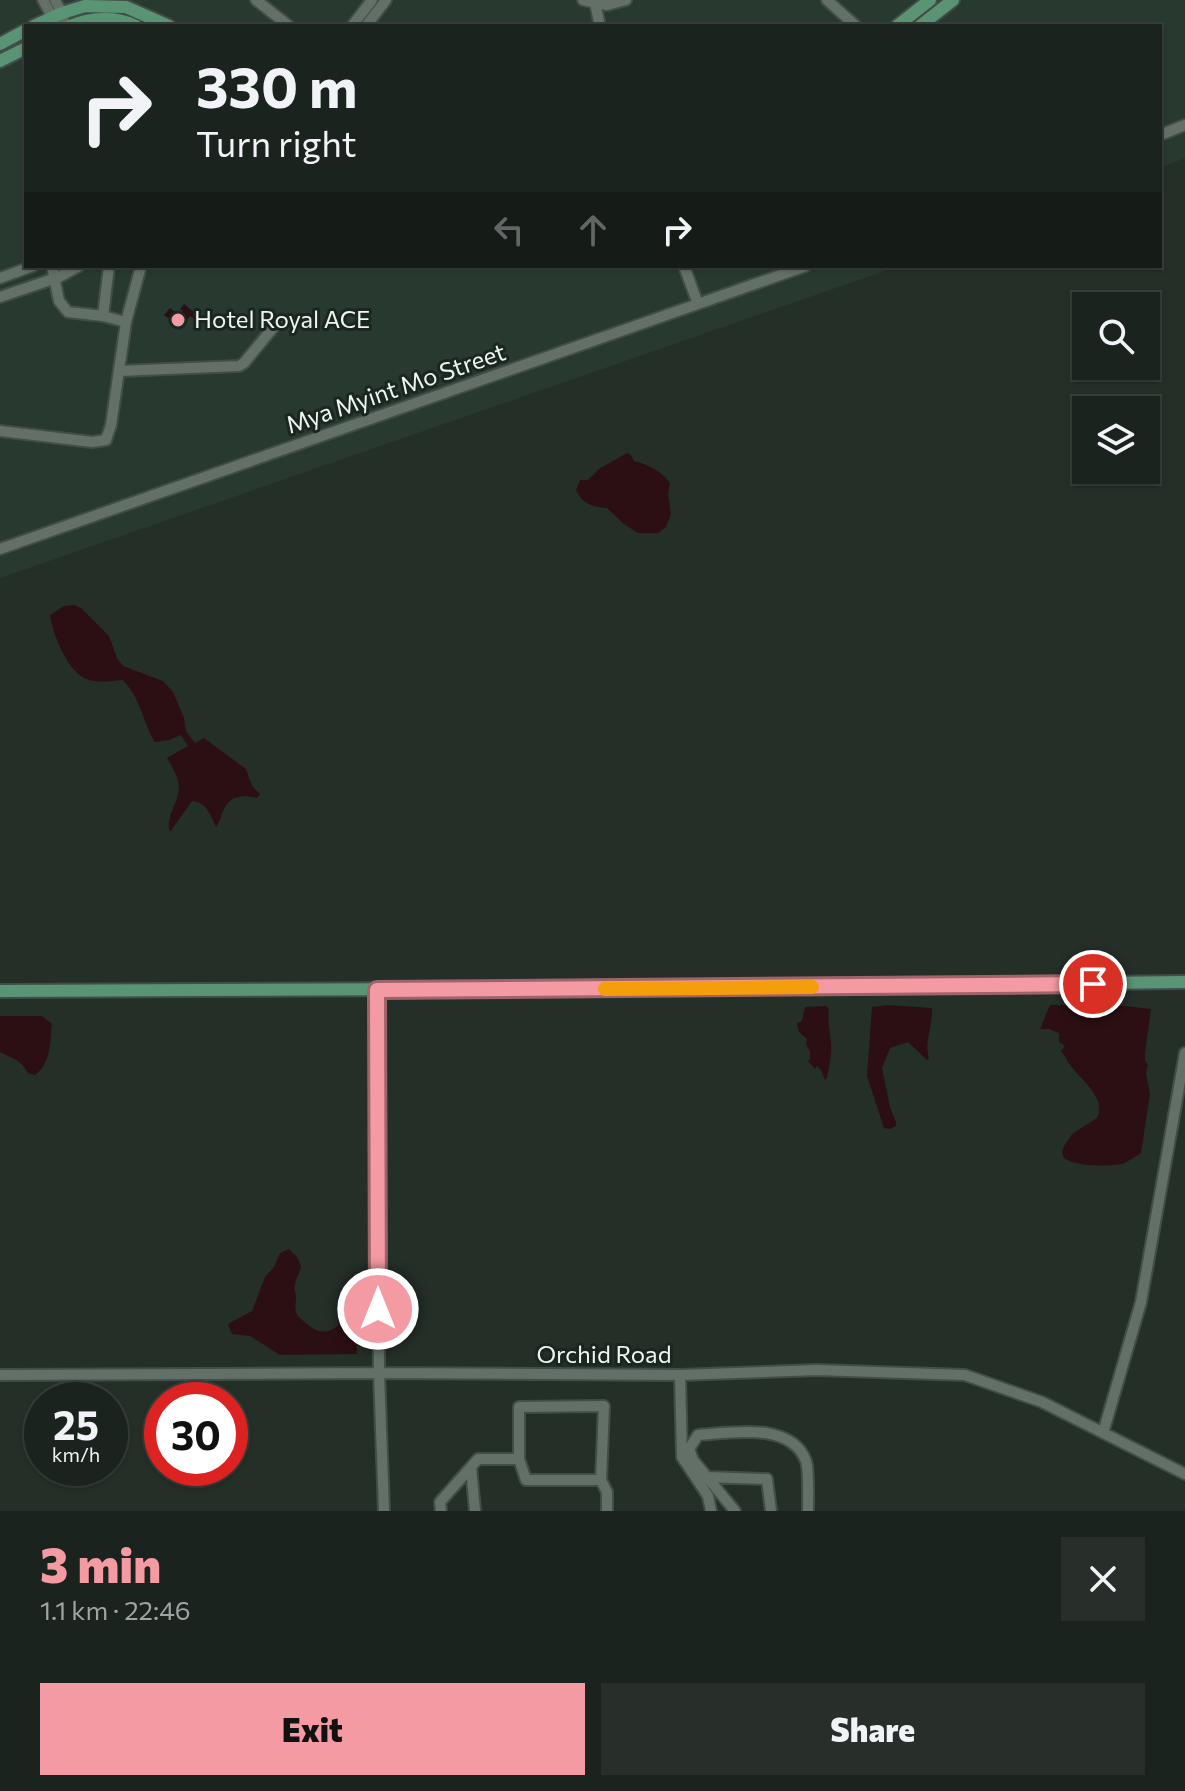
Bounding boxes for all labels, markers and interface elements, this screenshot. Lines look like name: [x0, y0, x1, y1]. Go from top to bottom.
text: 330 m: [196, 51, 358, 120]
icon: right: [64, 56, 168, 160]
text: Turn right: [196, 120, 357, 164]
icon: left: [487, 208, 531, 252]
icon: ahead: [571, 208, 615, 252]
icon: right: [655, 208, 699, 252]
map controls: [1072, 292, 1160, 484]
button: search: [1072, 292, 1160, 380]
place label: Hotel Royal ACE: [194, 304, 370, 333]
marker: Hotel Royal ACE: [169, 311, 187, 329]
street label: Mya Myint Mo Street: [282, 336, 509, 439]
button: layers: [1072, 396, 1160, 484]
pin: [1059, 950, 1127, 1018]
icon: arrive: [1071, 962, 1115, 1006]
position arrow: [336, 1267, 420, 1351]
street label: Orchid Road: [536, 1339, 672, 1368]
speed limit sign: 30: [144, 1382, 248, 1486]
text: 25: [53, 1399, 99, 1448]
text: km/h: [52, 1442, 100, 1466]
text: 3 min: [40, 1534, 161, 1593]
button: close: [1061, 1537, 1145, 1621]
text: 1.1 km · 22:46: [40, 1594, 191, 1625]
button: Exit: [40, 1683, 585, 1775]
button: Share: [601, 1683, 1145, 1775]

